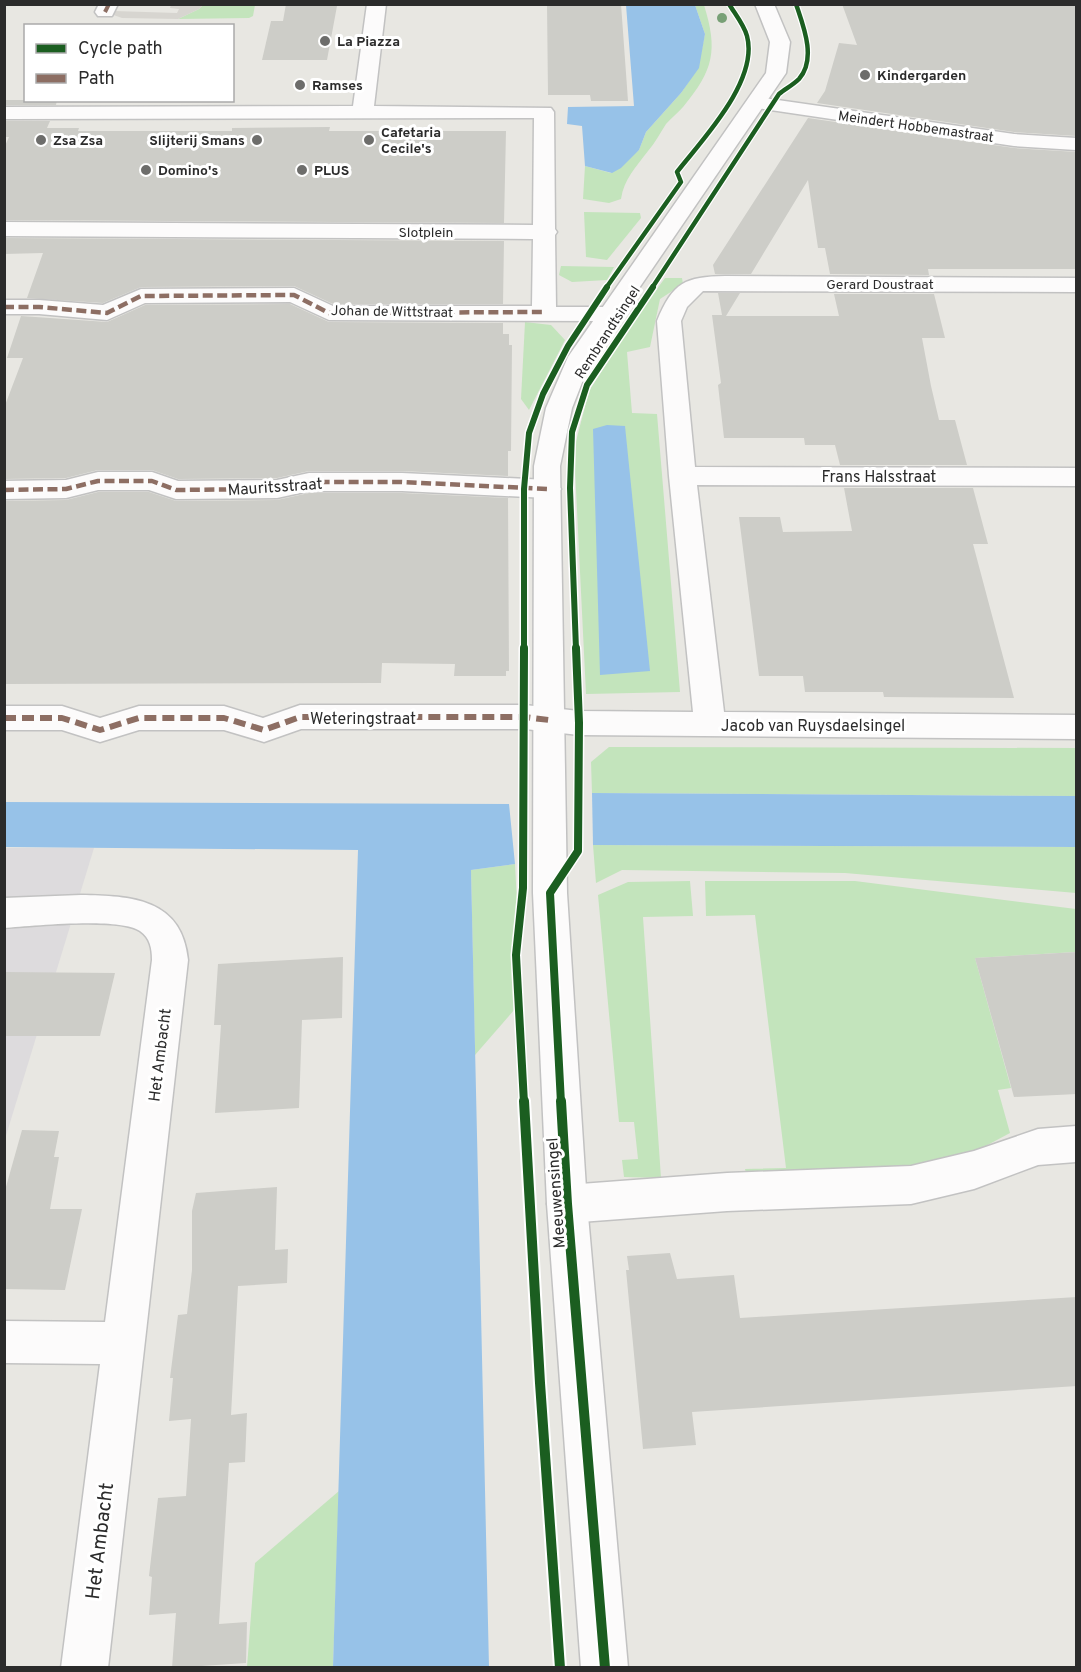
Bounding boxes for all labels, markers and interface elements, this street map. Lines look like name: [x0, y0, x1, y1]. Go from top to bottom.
legend: [24, 24, 234, 102]
marker: La Piazza: [318, 34, 332, 48]
place label: La Piazza: [337, 34, 400, 51]
text: Cycle path: [78, 38, 163, 61]
text: Path: [78, 68, 115, 91]
marker: Kindergarden: [858, 68, 872, 82]
place label: Kindergarden: [877, 68, 966, 85]
marker: Ramses: [293, 78, 307, 92]
place label: Ramses: [312, 78, 363, 95]
street label: Meindert Hobbemastraat: [837, 108, 995, 147]
place label: Cafetaria Cecile's: [381, 125, 441, 158]
marker: Zsa Zsa: [34, 133, 48, 147]
place label: Zsa Zsa: [53, 133, 103, 150]
place label: Slijterij Smans: [149, 133, 245, 150]
marker: Slijterij Smans: [250, 133, 264, 147]
marker: Cafetaria Cecile's: [362, 133, 376, 147]
marker: Domino's: [139, 163, 153, 177]
place label: Domino's: [158, 163, 218, 180]
marker: PLUS: [295, 163, 309, 177]
place label: PLUS: [314, 163, 349, 180]
street label: Slotplein: [398, 225, 454, 242]
street label: Gerard Doustraat: [826, 277, 934, 294]
street label: Rembrandtsingel: [572, 283, 645, 382]
street label: Johan de Wittstraat: [331, 303, 453, 322]
street label: Frans Halsstraat: [822, 468, 936, 488]
street label: Mauritsstraat: [227, 475, 323, 501]
street label: Weteringstraat: [310, 710, 416, 730]
street label: Jacob van Ruysdaelsingel: [721, 717, 905, 737]
street label: Het Ambacht: [145, 1007, 177, 1103]
street label: Meeuwensingel: [543, 1137, 571, 1249]
street label: Het Ambacht: [81, 1481, 121, 1601]

